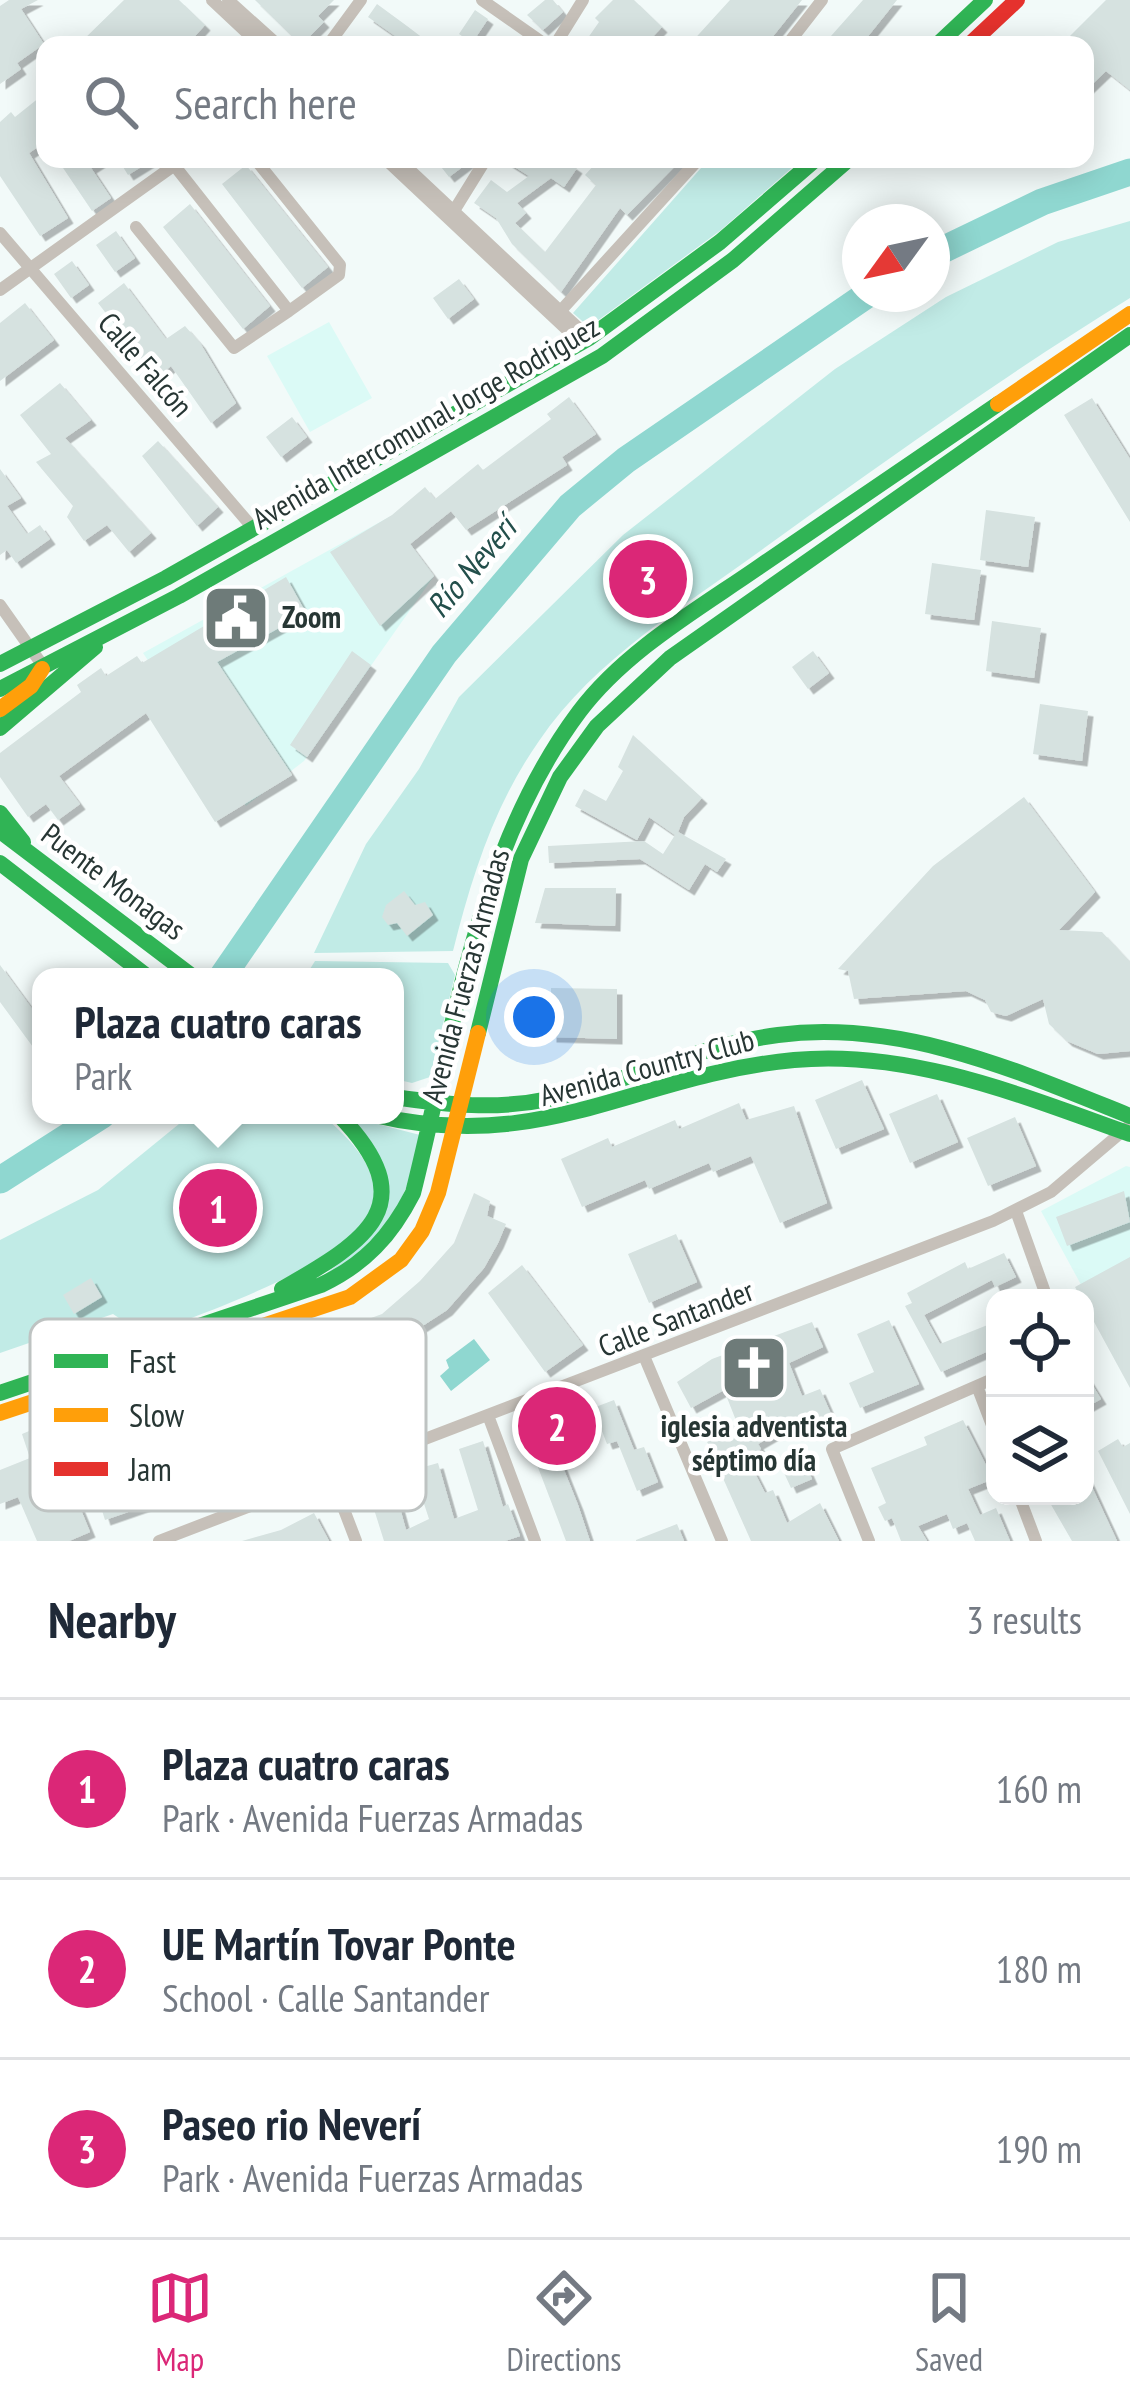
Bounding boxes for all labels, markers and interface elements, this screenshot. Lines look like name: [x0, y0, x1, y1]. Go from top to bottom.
search box: [36, 36, 1094, 168]
icon: search: [78, 69, 144, 135]
text: Search here: [174, 73, 357, 131]
north arrow: [842, 204, 950, 312]
street label: Calle Falcón: [90, 304, 202, 424]
street label: Avenida Intercomunal Jorge Rodriguez: [245, 306, 606, 537]
water label: Río Neverí: [416, 503, 529, 626]
pin: 3: [609, 534, 687, 624]
public building icon: Zoom: [201, 583, 271, 653]
place label: Zoom: [282, 597, 341, 636]
street label: Puente Monagas: [34, 814, 194, 948]
street label: Avenida Fuerzas Armadas: [412, 844, 517, 1107]
popup: [32, 968, 404, 1124]
your location: [504, 987, 564, 1047]
text: Plaza cuatro caras: [74, 992, 362, 1050]
street label: Avenida Country Club: [535, 1019, 758, 1114]
text: Park: [74, 1050, 132, 1101]
pin: 1: [179, 1163, 257, 1253]
street label: Calle Santander: [592, 1270, 759, 1365]
map controls: [986, 1289, 1094, 1505]
button: locate: [986, 1289, 1094, 1397]
legend: [30, 1319, 426, 1511]
church icon: iglesia adventista séptimo día: [719, 1333, 789, 1403]
text: Fast: [129, 1339, 176, 1382]
pin: 2: [518, 1381, 596, 1471]
text: Slow: [129, 1393, 185, 1436]
button: layers: [986, 1397, 1094, 1505]
place label: iglesia adventista séptimo día: [661, 1406, 847, 1479]
text: Jam: [128, 1447, 172, 1490]
text: Nearby: [48, 1586, 176, 1652]
text: 3 results: [966, 1594, 1082, 1645]
text: Plaza cuatro caras: [162, 1734, 450, 1792]
text: 1: [78, 1763, 96, 1814]
text: 160 m: [996, 1763, 1082, 1814]
text: Park · Avenida Fuerzas Armadas: [162, 1792, 583, 1843]
text: UE Martín Tovar Ponte: [162, 1914, 516, 1972]
text: 2: [78, 1943, 96, 1994]
text: 180 m: [996, 1943, 1082, 1994]
text: School · Calle Santander: [162, 1972, 489, 2023]
text: Paseo rio Neverí: [162, 2094, 421, 2152]
text: 3: [78, 2123, 96, 2174]
text: 190 m: [996, 2123, 1082, 2174]
text: Park · Avenida Fuerzas Armadas: [162, 2152, 583, 2203]
tab: Map: [147, 2265, 213, 2380]
tab: Directions: [507, 2265, 621, 2380]
tab: Saved: [915, 2265, 983, 2380]

